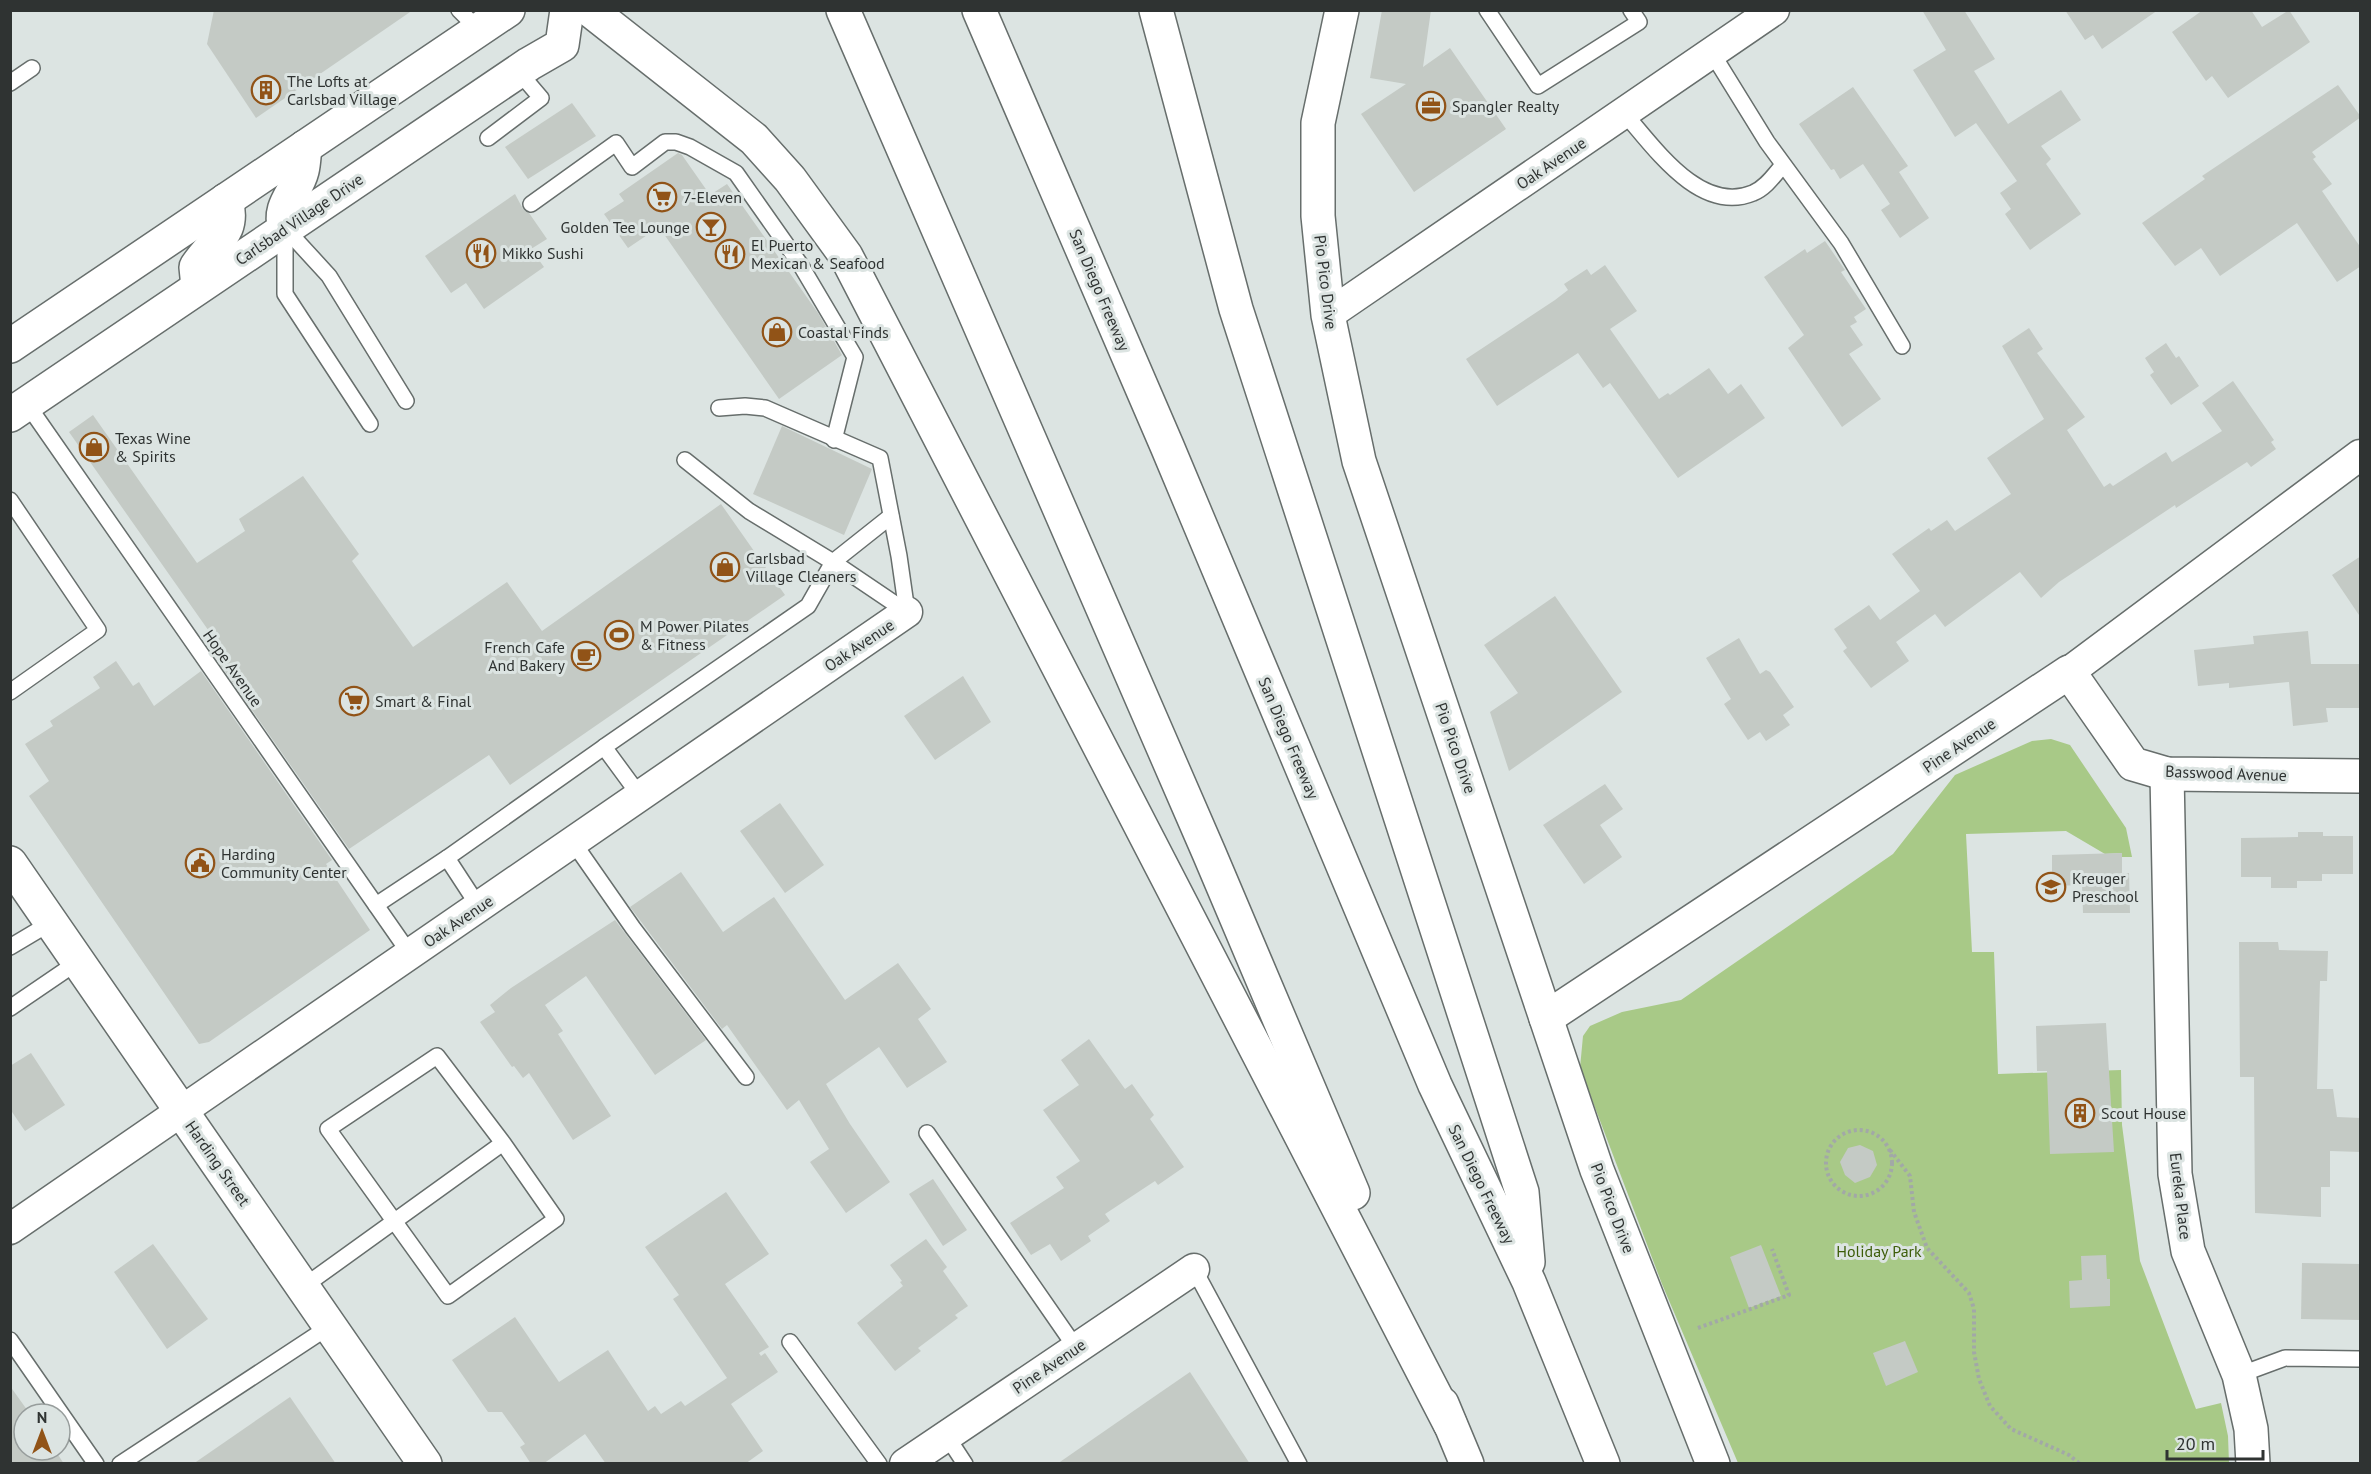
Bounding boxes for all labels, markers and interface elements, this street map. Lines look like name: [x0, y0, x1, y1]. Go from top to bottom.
place label: The Lofts at Carlsbad Village: [287, 71, 397, 109]
building icon: The Lofts at Carlsbad Village: [250, 74, 282, 106]
office icon: Spangler Realty: [1415, 90, 1447, 122]
place label: Spangler Realty: [1452, 96, 1560, 116]
street label: Oak Avenue: [1512, 132, 1590, 194]
street label: Carlsbad Village Drive: [231, 169, 367, 269]
supermarket icon: 7-Eleven: [646, 181, 678, 213]
place label: 7-Eleven: [683, 187, 742, 207]
bar icon: Golden Tee Lounge: [695, 211, 727, 243]
place label: Golden Tee Lounge: [561, 217, 690, 237]
street label: San Diego Freeway: [1065, 226, 1135, 354]
street label: Pio Pico Drive: [1310, 234, 1342, 330]
place label: El Puerto Mexican & Seafood: [751, 235, 885, 273]
restaurant icon: Mikko Sushi: [465, 237, 497, 269]
restaurant icon: El Puerto Mexican & Seafood: [714, 238, 746, 270]
place label: Mikko Sushi: [502, 243, 584, 263]
shop icon: Coastal Finds: [761, 316, 793, 348]
place label: Coastal Finds: [798, 322, 889, 342]
place label: Texas Wine & Spirits: [115, 428, 191, 466]
shop icon: Texas Wine & Spirits: [78, 431, 110, 463]
place label: Carlsbad Village Cleaners: [745, 548, 857, 586]
shop icon: Carlsbad Village Cleaners: [709, 551, 741, 583]
street label: Oak Avenue: [820, 614, 898, 676]
place label: M Power Pilates & Fitness: [640, 616, 749, 654]
sports icon: M Power Pilates & Fitness: [603, 619, 635, 651]
street label: Hope Avenue: [199, 625, 267, 711]
place label: French Cafe And Bakery: [484, 637, 566, 675]
cafe icon: French Cafe And Bakery: [570, 640, 602, 672]
street label: San Diego Freeway: [1254, 674, 1324, 802]
supermarket icon: Smart & Final: [338, 685, 370, 717]
place label: Smart & Final: [375, 691, 472, 711]
street label: Pio Pico Drive: [1431, 700, 1481, 796]
street label: Pine Avenue: [1919, 713, 1999, 777]
street label: Basswood Avenue: [2165, 761, 2287, 785]
place label: Harding Community Center: [221, 844, 347, 882]
public building icon: Harding Community Center: [184, 847, 216, 879]
place label: Kreuger Preschool: [2072, 868, 2139, 906]
school or university icon: Kreuger Preschool: [2035, 871, 2067, 903]
street label: Oak Avenue: [419, 890, 497, 952]
building icon: Scout House: [2064, 1097, 2096, 1129]
place label: Scout House: [2101, 1103, 2186, 1123]
street label: Harding Street: [181, 1117, 255, 1210]
street label: San Diego Freeway: [1444, 1121, 1520, 1247]
street label: Eureka Place: [2166, 1152, 2196, 1240]
street label: Pio Pico Drive: [1587, 1160, 1639, 1256]
park label: Holiday Park: [1836, 1241, 1922, 1261]
street label: Pine Avenue: [1009, 1334, 1089, 1398]
north arrow: [12, 1402, 72, 1462]
text: N: [37, 1407, 47, 1427]
scale bar: [2167, 1423, 2263, 1461]
text: 20 m: [2176, 1432, 2215, 1455]

